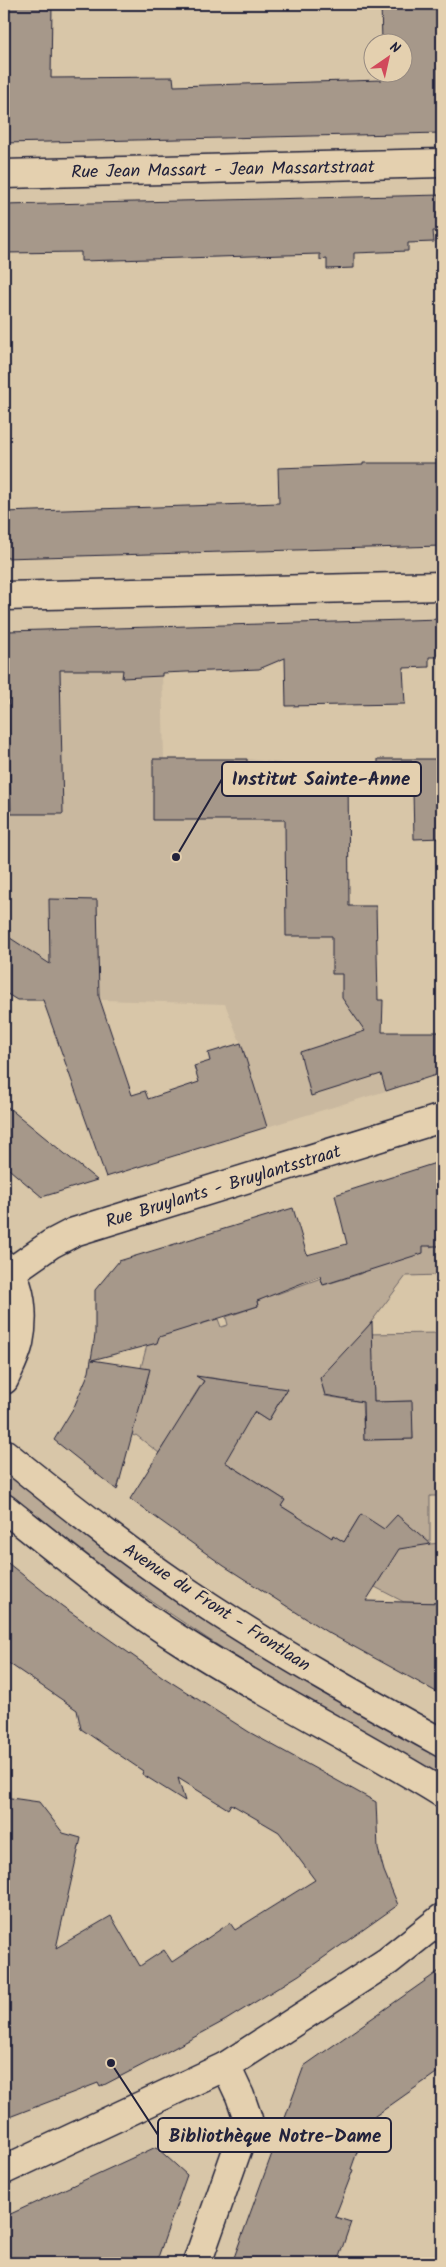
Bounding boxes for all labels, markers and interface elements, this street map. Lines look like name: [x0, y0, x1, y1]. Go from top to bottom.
north arrow: [364, 32, 414, 82]
text: N: [385, 36, 405, 60]
street label: Rue Jean Massart - Jean Massartstraat: [71, 153, 376, 188]
callout: Institut Sainte-Anne: [222, 762, 421, 796]
text: Institut Sainte-Anne: [232, 765, 410, 795]
street label: Rue Bruylants - Bruylantsstraat: [102, 1137, 346, 1237]
street label: Avenue du Front - Frontlaan: [117, 1537, 316, 1680]
callout: Bibliothèque Notre-Dame: [158, 2118, 391, 2152]
text: Bibliothèque Notre-Dame: [169, 2122, 381, 2152]

